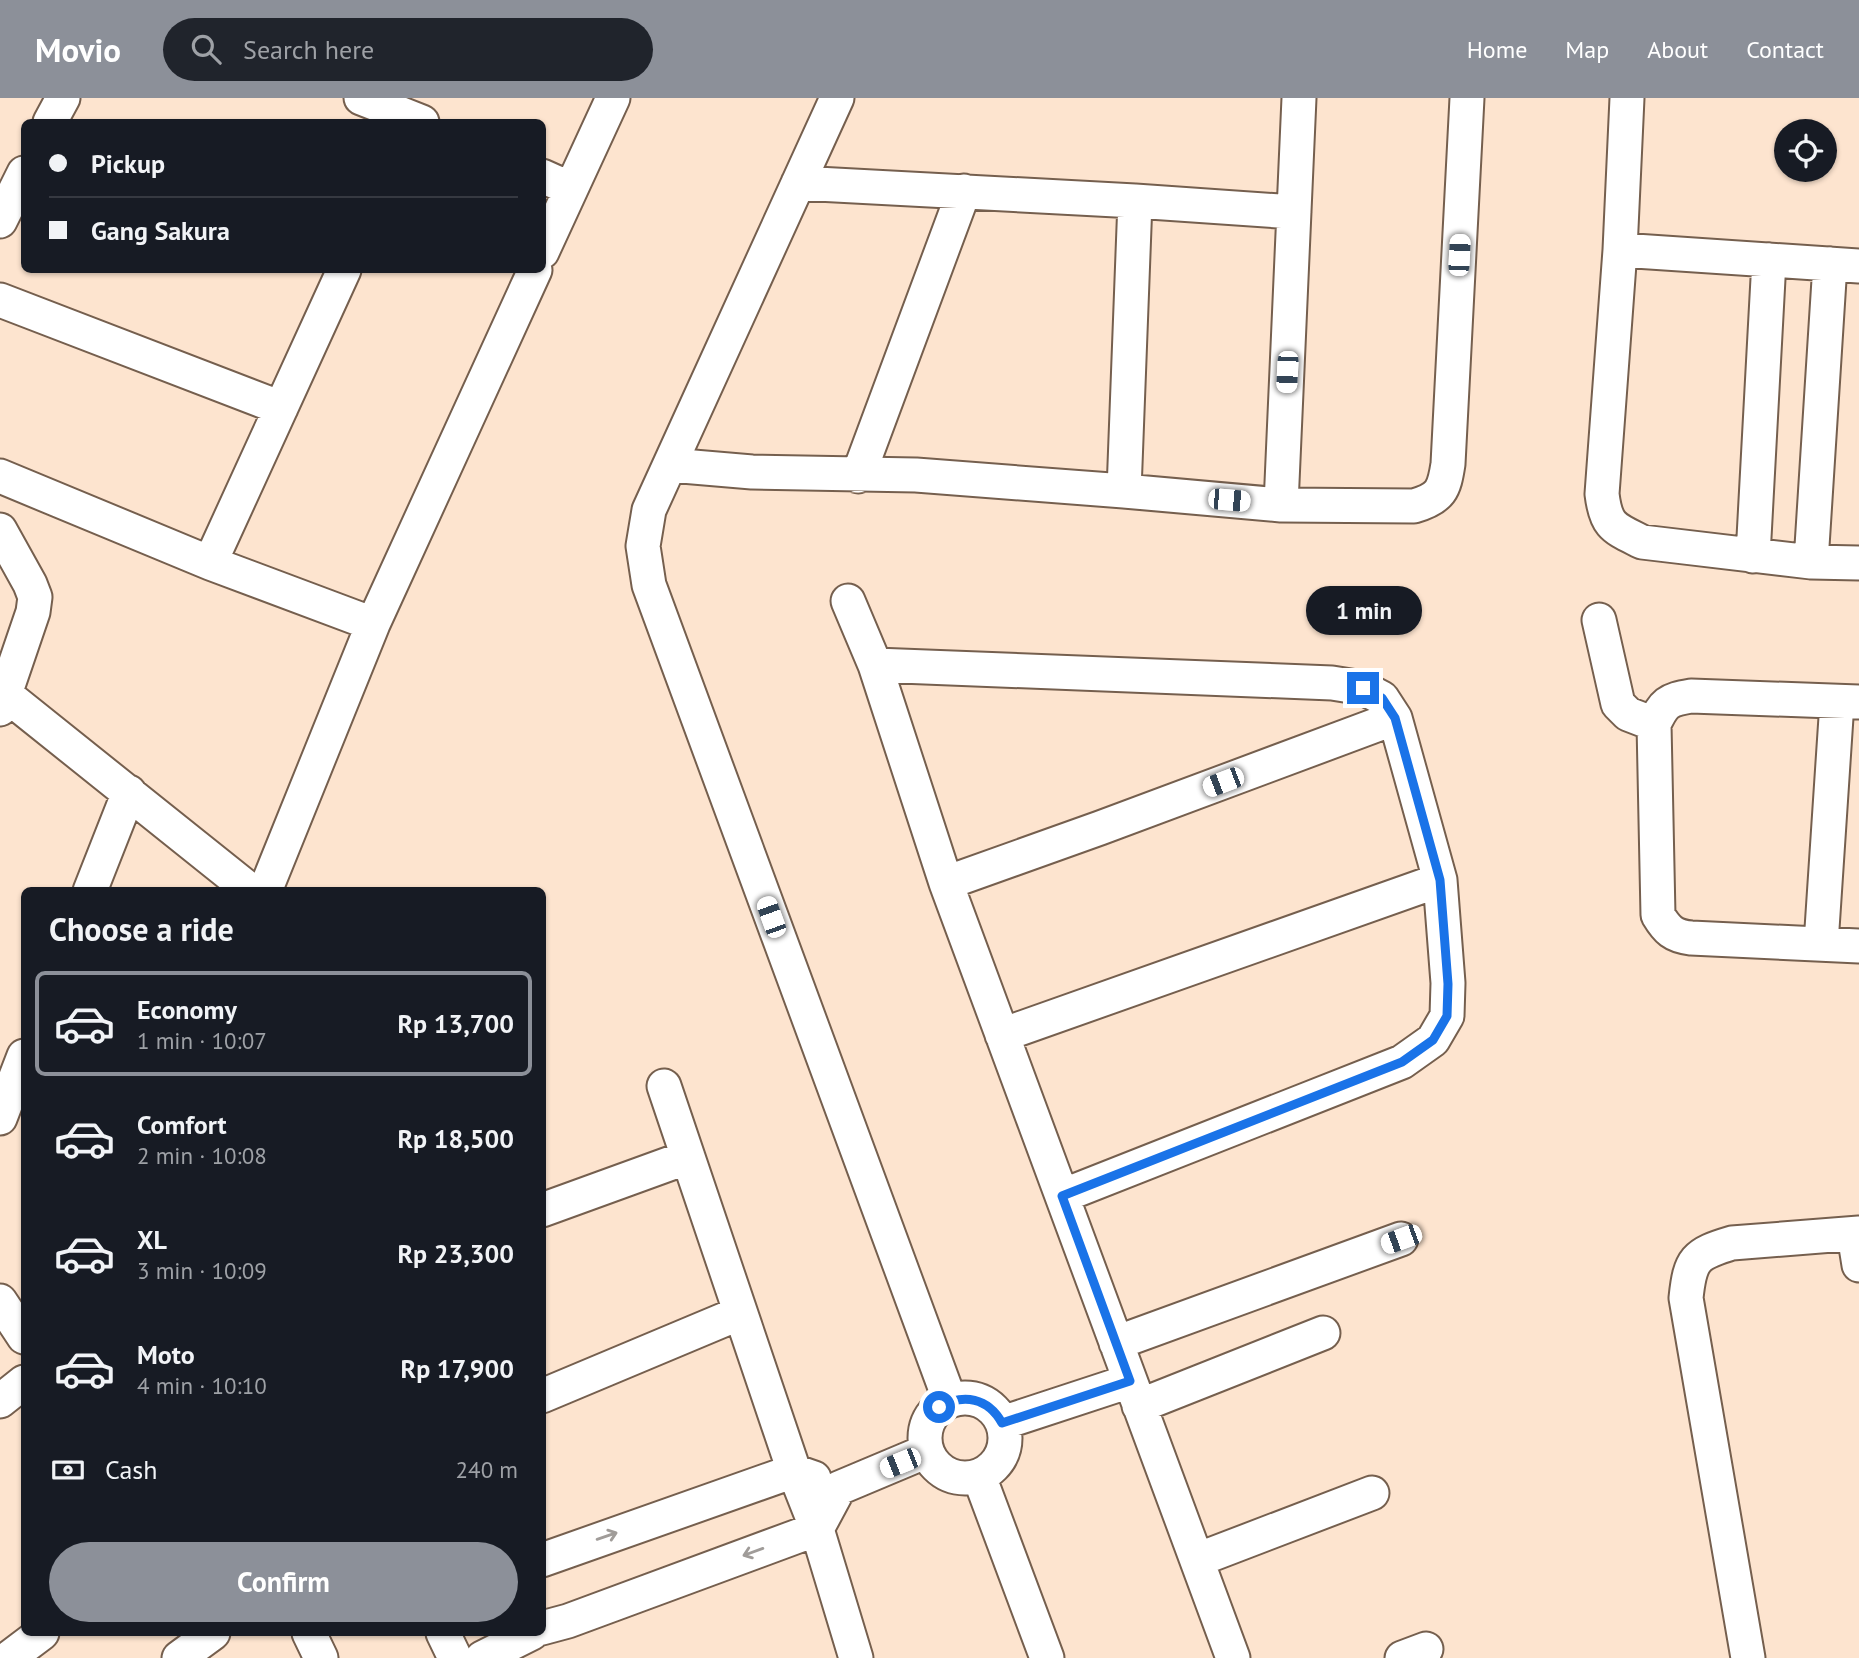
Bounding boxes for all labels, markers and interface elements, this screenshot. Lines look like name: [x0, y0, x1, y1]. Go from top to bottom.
search box: [163, 18, 653, 81]
text: Movio: [35, 28, 121, 71]
icon: search: [187, 30, 225, 68]
text: Search here: [243, 33, 374, 66]
text: Home: [1467, 34, 1527, 65]
text: Map: [1565, 34, 1609, 65]
text: About: [1647, 34, 1708, 65]
text: Contact: [1746, 34, 1824, 65]
map controls: [1774, 119, 1837, 182]
button: locate: [1774, 119, 1837, 182]
text: Pickup: [91, 147, 165, 180]
text: Gang Sakura: [91, 214, 230, 247]
car: [1448, 233, 1471, 277]
car: [1276, 350, 1299, 394]
car: [1208, 488, 1251, 512]
callout: 1 min: [1305, 587, 1421, 636]
text: 1 min: [1336, 596, 1392, 625]
route end: [1347, 672, 1379, 704]
car: [1200, 765, 1247, 799]
car: [754, 894, 789, 940]
text: Choose a ride: [49, 908, 234, 950]
icon: car: [53, 992, 116, 1055]
text: Economy: [137, 993, 237, 1026]
text: Rp 13,700: [397, 1007, 514, 1040]
text: 1 min · 10:07: [137, 1026, 267, 1055]
icon: car: [53, 1107, 116, 1170]
text: Comfort: [137, 1108, 227, 1141]
text: Rp 18,500: [397, 1122, 514, 1155]
text: 2 min · 10:08: [137, 1141, 267, 1170]
icon: car: [53, 1222, 116, 1285]
car: [1378, 1222, 1425, 1256]
text: XL: [137, 1223, 167, 1256]
text: Rp 23,300: [397, 1237, 514, 1270]
text: 3 min · 10:09: [137, 1256, 267, 1285]
icon: car: [53, 1337, 116, 1400]
text: Moto: [137, 1338, 195, 1371]
text: Rp 17,900: [401, 1352, 514, 1385]
text: 4 min · 10:10: [137, 1371, 267, 1400]
route start: [923, 1391, 955, 1423]
car: [877, 1445, 924, 1481]
icon: cash: [49, 1451, 87, 1489]
text: Cash: [105, 1453, 157, 1486]
text: 240 m: [456, 1455, 518, 1484]
one-way arrow: [595, 1529, 617, 1541]
button: Confirm: [49, 1542, 518, 1622]
one-way arrow: [742, 1547, 764, 1560]

